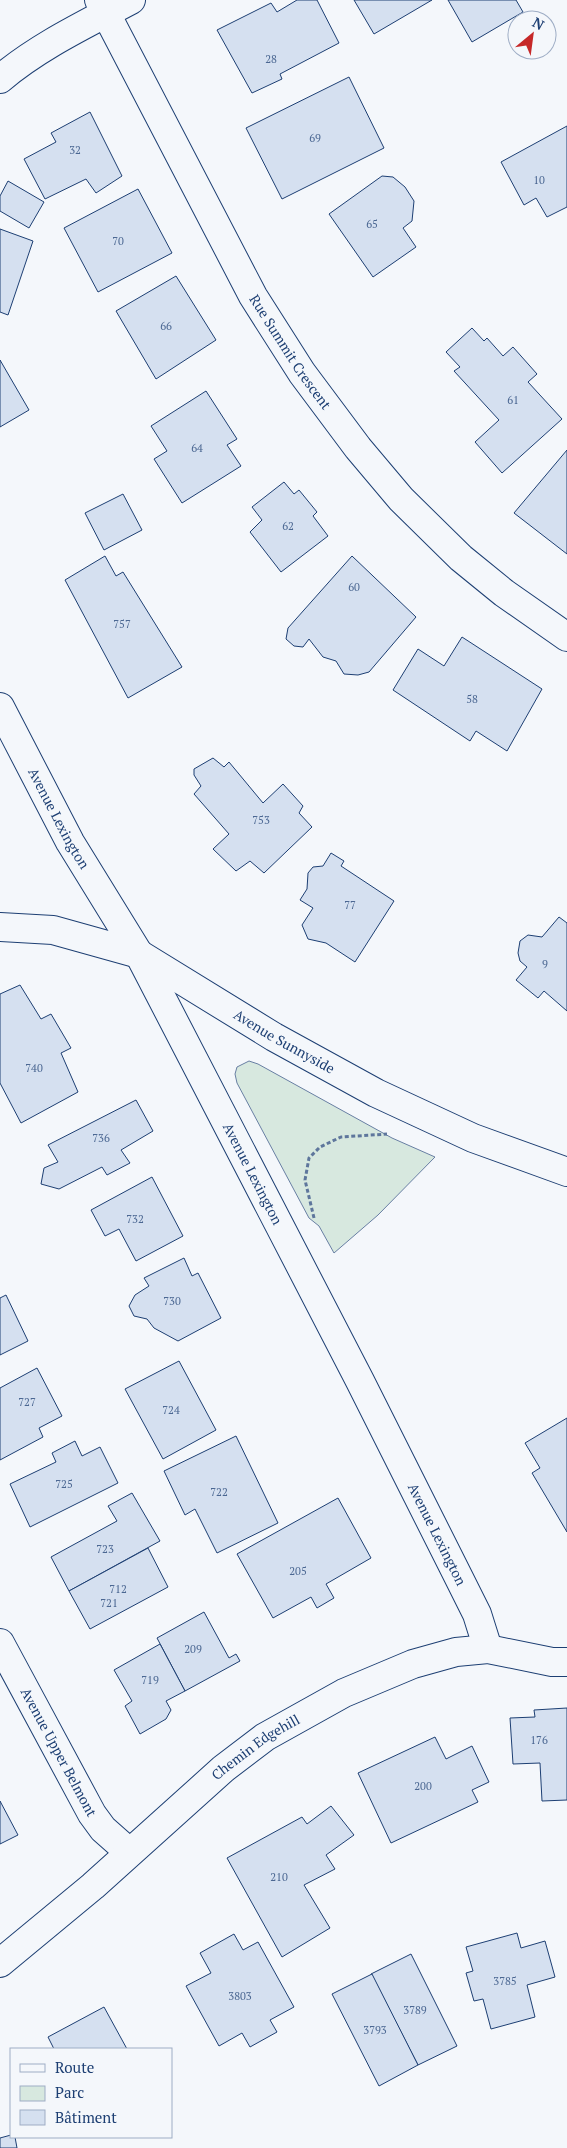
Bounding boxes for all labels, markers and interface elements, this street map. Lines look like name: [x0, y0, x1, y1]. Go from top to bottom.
north arrow: [507, 10, 557, 60]
text: N: [529, 12, 548, 34]
house number: 28: [265, 52, 277, 66]
house number: 69: [309, 131, 321, 145]
house number: 32: [69, 143, 81, 157]
house number: 10: [533, 173, 545, 187]
house number: 65: [366, 217, 378, 231]
house number: 70: [112, 234, 124, 248]
street label: Rue Summit Crescent: [245, 291, 336, 414]
house number: 66: [160, 319, 172, 333]
house number: 61: [507, 393, 519, 407]
house number: 64: [191, 441, 203, 455]
house number: 62: [282, 519, 294, 533]
house number: 60: [348, 580, 360, 594]
house number: 757: [113, 617, 131, 631]
house number: 58: [466, 692, 478, 706]
street label: Avenue Lexington: [24, 764, 95, 873]
house number: 753: [252, 813, 270, 827]
house number: 77: [344, 898, 356, 912]
house number: 9: [542, 957, 548, 971]
street label: Avenue Sunnyside: [230, 1005, 338, 1078]
house number: 740: [25, 1061, 43, 1075]
street label: Avenue Lexington: [219, 1119, 288, 1228]
house number: 736: [92, 1131, 110, 1145]
house number: 732: [126, 1212, 144, 1226]
house number: 730: [163, 1294, 181, 1308]
house number: 727: [18, 1395, 36, 1409]
house number: 724: [162, 1403, 180, 1417]
house number: 725: [55, 1477, 73, 1491]
street label: Avenue Lexington: [404, 1480, 471, 1589]
house number: 722: [210, 1485, 228, 1499]
house number: 723: [96, 1542, 114, 1556]
house number: 205: [289, 1564, 307, 1578]
house number: 712: [109, 1582, 127, 1596]
house number: 721: [100, 1596, 118, 1610]
house number: 209: [184, 1642, 202, 1656]
house number: 719: [141, 1673, 159, 1687]
street label: Avenue Upper Belmont: [17, 1684, 102, 1820]
street label: Chemin Edgehill: [207, 1710, 303, 1784]
house number: 176: [530, 1733, 548, 1747]
house number: 200: [414, 1779, 432, 1793]
house number: 210: [270, 1870, 288, 1884]
house number: 3785: [493, 1974, 517, 1988]
house number: 3803: [228, 1989, 252, 2003]
house number: 3789: [403, 2003, 427, 2017]
house number: 3793: [363, 2023, 387, 2037]
legend: [10, 2048, 172, 2138]
text: Route: [55, 2057, 94, 2077]
text: Parc: [55, 2082, 84, 2102]
text: Bâtiment: [55, 2107, 117, 2127]

